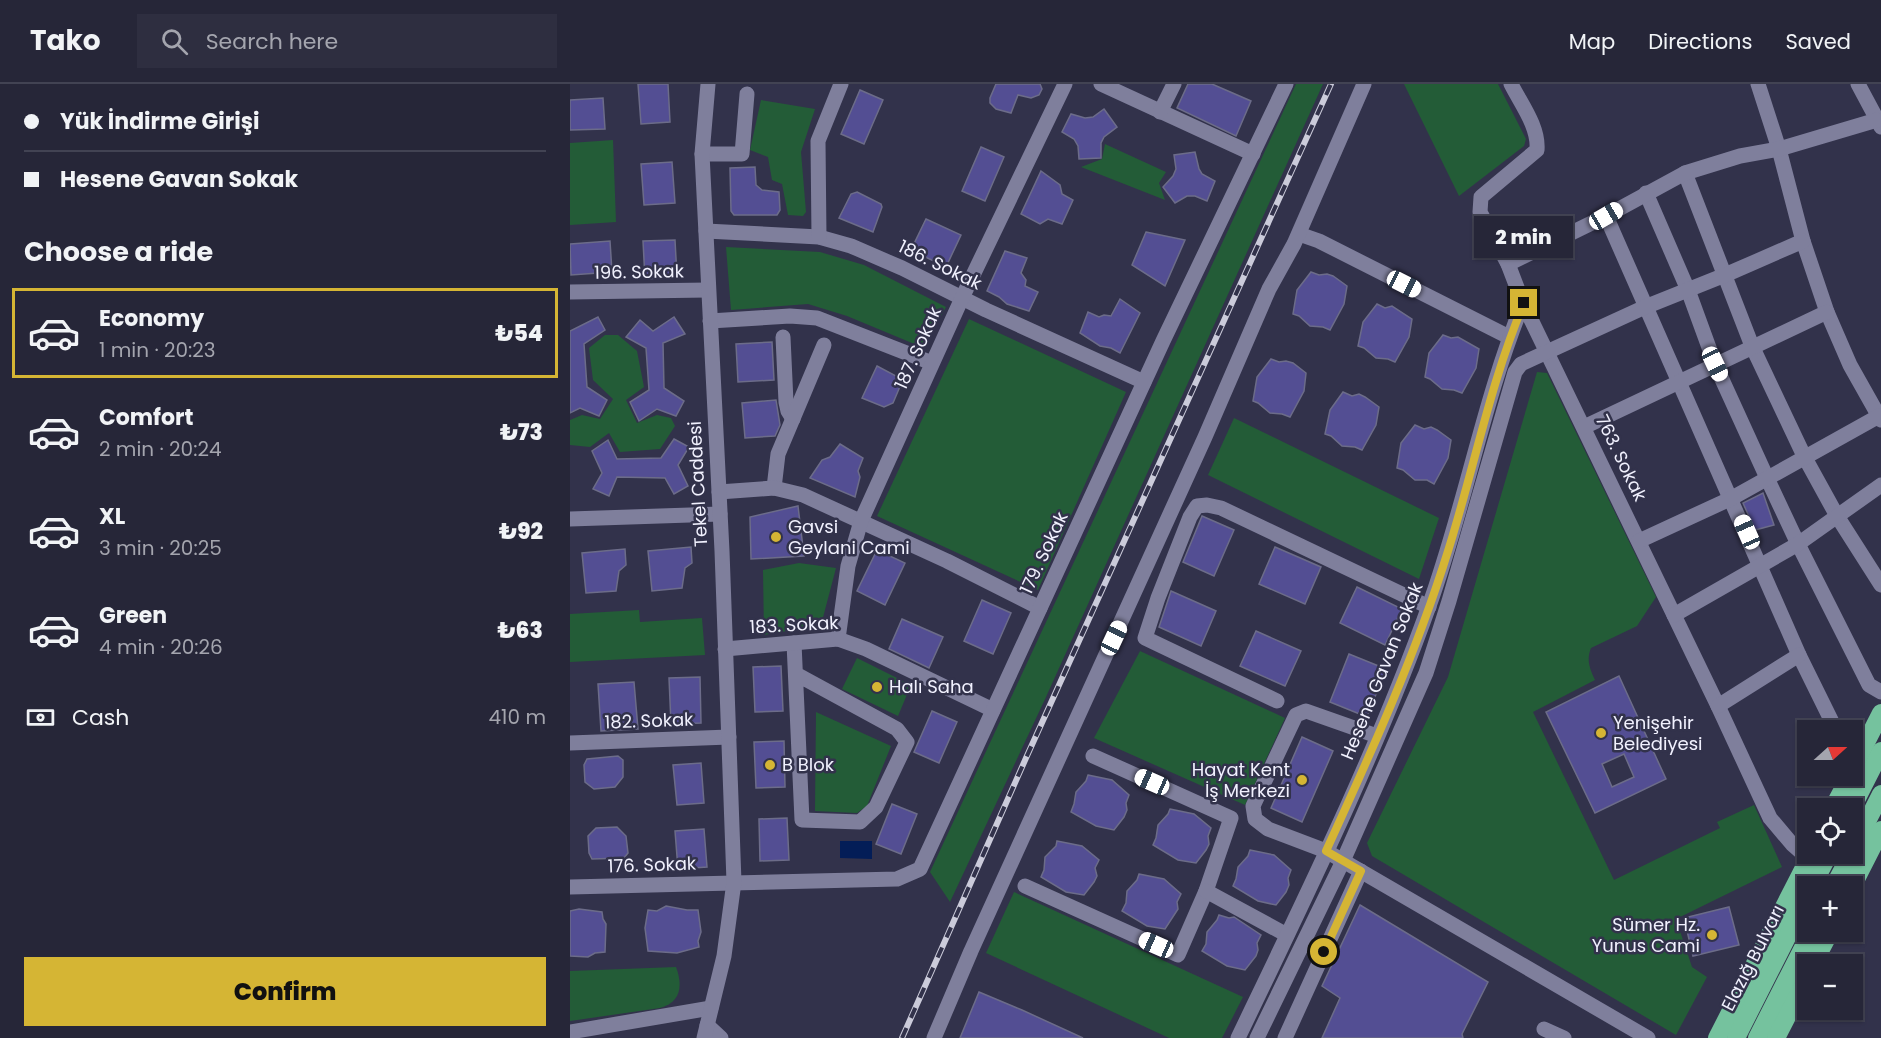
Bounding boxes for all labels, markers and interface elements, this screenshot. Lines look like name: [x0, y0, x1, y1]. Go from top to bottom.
search box: [137, 14, 557, 68]
text: Tako: [30, 21, 101, 60]
icon: search: [158, 25, 191, 58]
text: Search here: [206, 26, 338, 57]
text: Map: [1569, 27, 1615, 56]
text: Directions: [1648, 27, 1752, 56]
text: Saved: [1785, 27, 1851, 56]
text: Yük İndirme Girişi: [60, 106, 259, 137]
text: Hesene Gavan Sokak: [60, 164, 298, 195]
car: [1586, 199, 1626, 233]
callout: 2 min: [1474, 216, 1574, 258]
text: 2 min: [1495, 223, 1552, 251]
text: Choose a ride: [24, 233, 213, 270]
street label: 186. Sokak: [894, 234, 987, 296]
street label: 196. Sokak: [594, 258, 685, 285]
car: [1384, 268, 1424, 300]
route end: [1510, 289, 1537, 316]
street label: 187. Sokak: [888, 302, 947, 393]
text: Economy: [99, 303, 204, 334]
icon: car: [27, 306, 81, 360]
text: ₺54: [495, 318, 543, 349]
text: 1 min · 20:23: [99, 336, 216, 364]
car: [1699, 344, 1731, 384]
text: Comfort: [99, 402, 193, 433]
icon: car: [27, 405, 81, 459]
street label: 763. Sokak: [1590, 410, 1653, 506]
text: ₺73: [500, 417, 543, 448]
street label: Tekel Caddesi: [682, 420, 713, 548]
text: 2 min · 20:24: [99, 435, 221, 463]
text: XL: [99, 501, 125, 532]
icon: car: [27, 504, 81, 558]
street label: 179. Sokak: [1014, 507, 1074, 598]
car: [1731, 512, 1763, 552]
place label: Gavsi Geylani Cami: [788, 514, 910, 560]
text: ₺92: [499, 516, 543, 547]
marker: Gavsi Geylani Cami: [769, 530, 783, 544]
text: 3 min · 20:25: [99, 534, 222, 562]
street label: Hesene Gavan Sokak: [1335, 578, 1429, 763]
text: Green: [99, 600, 167, 631]
icon: car: [27, 603, 81, 657]
street label: 183. Sokak: [749, 610, 840, 639]
text: ₺63: [497, 615, 543, 646]
car: [1098, 618, 1130, 658]
text: 4 min · 20:26: [99, 633, 223, 661]
place label: Halı Saha: [889, 674, 974, 699]
marker: Halı Saha: [870, 680, 884, 694]
icon: cash: [24, 701, 57, 734]
text: Cash: [72, 702, 129, 733]
text: 410 m: [489, 703, 546, 731]
street label: 182. Sokak: [604, 706, 695, 735]
place label: Yenişehir Belediyesi: [1613, 710, 1703, 756]
north arrow: [1797, 720, 1863, 786]
map controls: [1797, 720, 1863, 1020]
marker: Yenişehir Belediyesi: [1594, 726, 1608, 740]
place label: B Blok: [782, 752, 835, 777]
place label: Hayat Kent İş Merkezi: [1192, 757, 1290, 803]
marker: B Blok: [763, 758, 777, 772]
car: [1132, 766, 1172, 798]
marker: Hayat Kent İş Merkezi: [1295, 773, 1309, 787]
button: locate: [1797, 798, 1863, 864]
street label: 176. Sokak: [607, 850, 697, 879]
button: +: [1797, 876, 1863, 942]
street label: Elazığ Bulvarı: [1715, 901, 1790, 1015]
place label: Sümer Hz. Yunus Cami: [1592, 912, 1700, 958]
marker: Sümer Hz. Yunus Cami: [1705, 928, 1719, 942]
car: [1136, 929, 1176, 961]
route start: [1310, 938, 1337, 965]
button: −: [1797, 954, 1863, 1020]
button: Confirm: [24, 957, 546, 1026]

